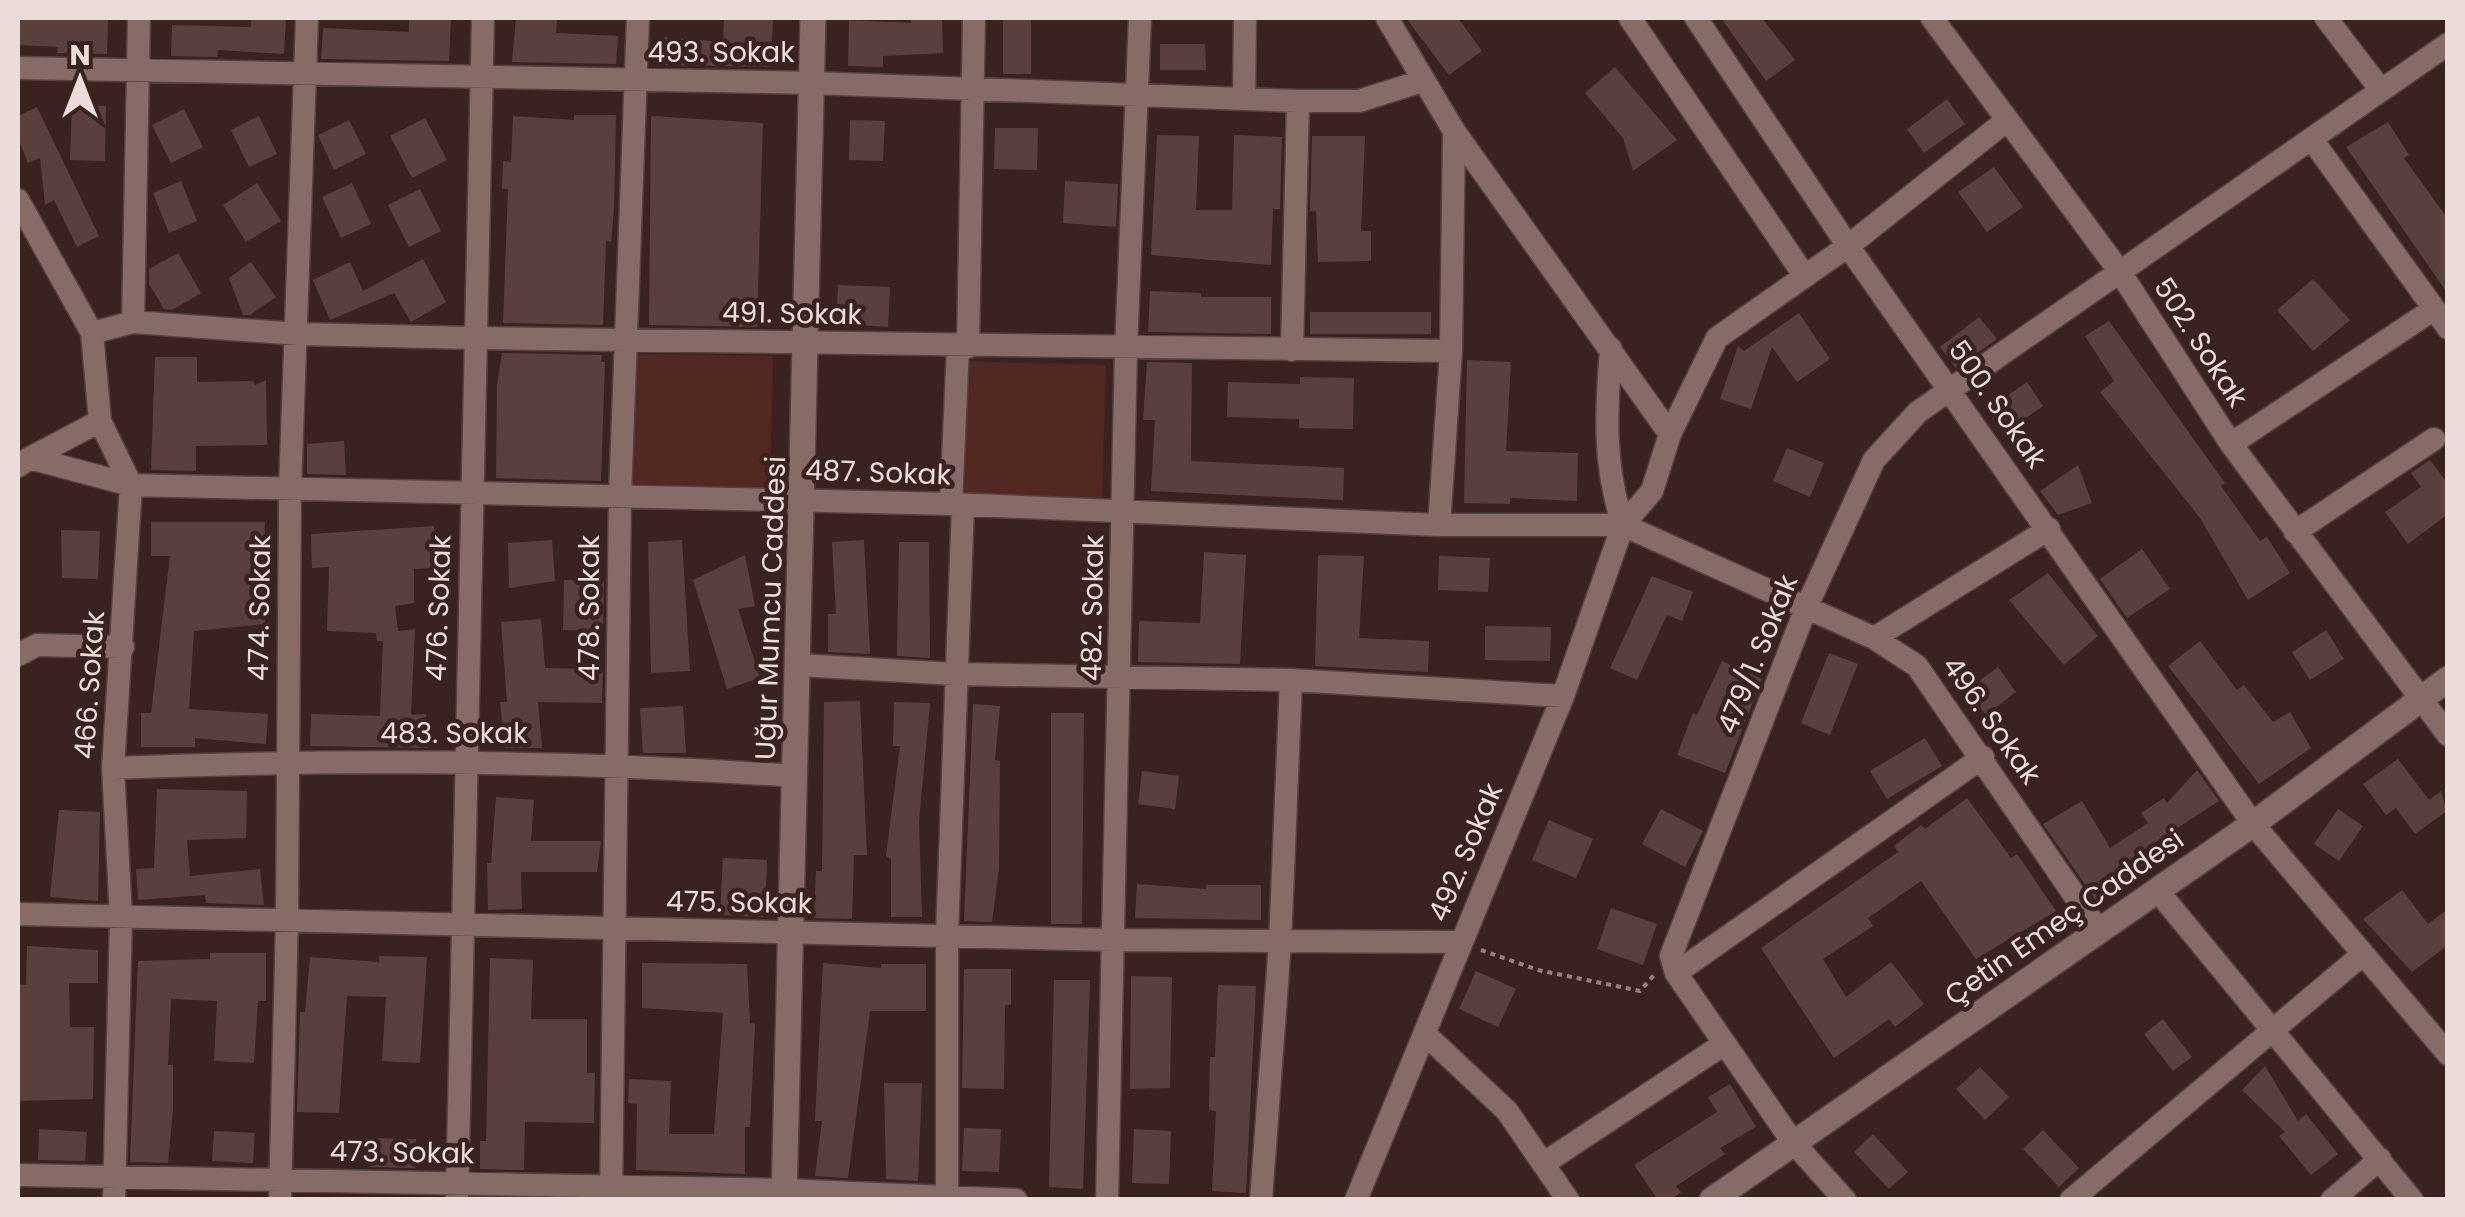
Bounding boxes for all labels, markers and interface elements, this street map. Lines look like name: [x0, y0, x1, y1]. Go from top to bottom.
north arrow: [30, 30, 130, 130]
street label: 493. Sokak: [647, 33, 795, 72]
text: N: [69, 36, 91, 75]
street label: 502. Sokak: [2144, 270, 2257, 415]
street label: 491. Sokak: [722, 293, 863, 334]
street label: 500. Sokak: [1939, 332, 2056, 477]
street label: 487. Sokak: [804, 450, 952, 495]
street label: Uğur Mumcu Caddesi: [746, 455, 795, 761]
street label: 474. Sokak: [239, 534, 280, 681]
street label: 476. Sokak: [416, 534, 461, 682]
street label: 478. Sokak: [570, 534, 609, 681]
street label: 482. Sokak: [1072, 534, 1113, 682]
street label: 479/1. Sokak: [1708, 568, 1807, 740]
street label: 466. Sokak: [65, 609, 114, 761]
street label: 496. Sokak: [1933, 648, 2050, 793]
street label: 483. Sokak: [380, 714, 528, 753]
street label: 492. Sokak: [1419, 776, 1512, 927]
street label: Çetin Emeç Caddesi: [1937, 820, 2192, 1015]
street label: 475. Sokak: [666, 882, 813, 923]
street label: 473. Sokak: [329, 1132, 475, 1173]

